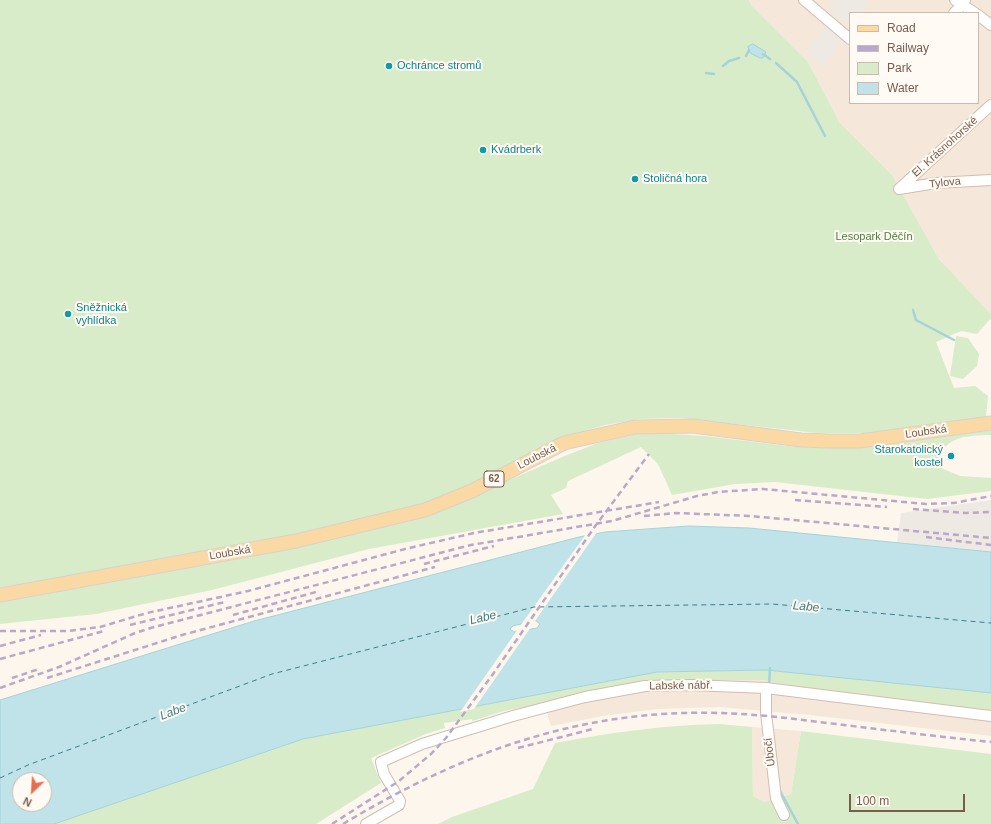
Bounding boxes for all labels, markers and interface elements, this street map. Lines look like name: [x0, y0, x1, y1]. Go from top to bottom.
legend: [849, 12, 979, 104]
text: Road: [887, 21, 916, 35]
text: Railway: [887, 41, 929, 55]
place label: Ochránce stromů: [397, 59, 481, 73]
marker: Ochránce stromů: [384, 61, 394, 71]
text: Park: [887, 61, 912, 75]
text: Water: [887, 81, 919, 95]
street label: El. Krásnohorské: [909, 114, 981, 180]
place label: Kvádrberk: [491, 143, 541, 157]
marker: Kvádrberk: [478, 145, 488, 155]
place label: Stoličná hora: [643, 172, 707, 186]
marker: Stoličná hora: [630, 174, 640, 184]
street label: Tylova: [929, 175, 961, 191]
park label: Lesopark Děčín: [835, 230, 913, 244]
place label: Sněžnická vyhlídka: [76, 301, 127, 327]
marker: Sněžnická vyhlídka: [63, 309, 73, 319]
street label: Loubská: [904, 423, 948, 441]
street label: Loubská: [515, 442, 559, 472]
place label: Starokatolický kostel: [875, 443, 943, 469]
marker: Starokatolický kostel: [946, 451, 956, 461]
road number: 62: [484, 471, 504, 487]
street label: Loubská: [208, 543, 252, 563]
water label: Labe: [792, 599, 820, 615]
water label: Labe: [468, 608, 498, 628]
street label: Labské nábř.: [649, 679, 713, 693]
water label: Labe: [158, 700, 188, 724]
street label: Úbočí: [762, 737, 778, 767]
north arrow: [12, 772, 52, 812]
scale bar: [851, 786, 967, 812]
text: 100 m: [856, 794, 889, 808]
text: N: [21, 795, 33, 809]

